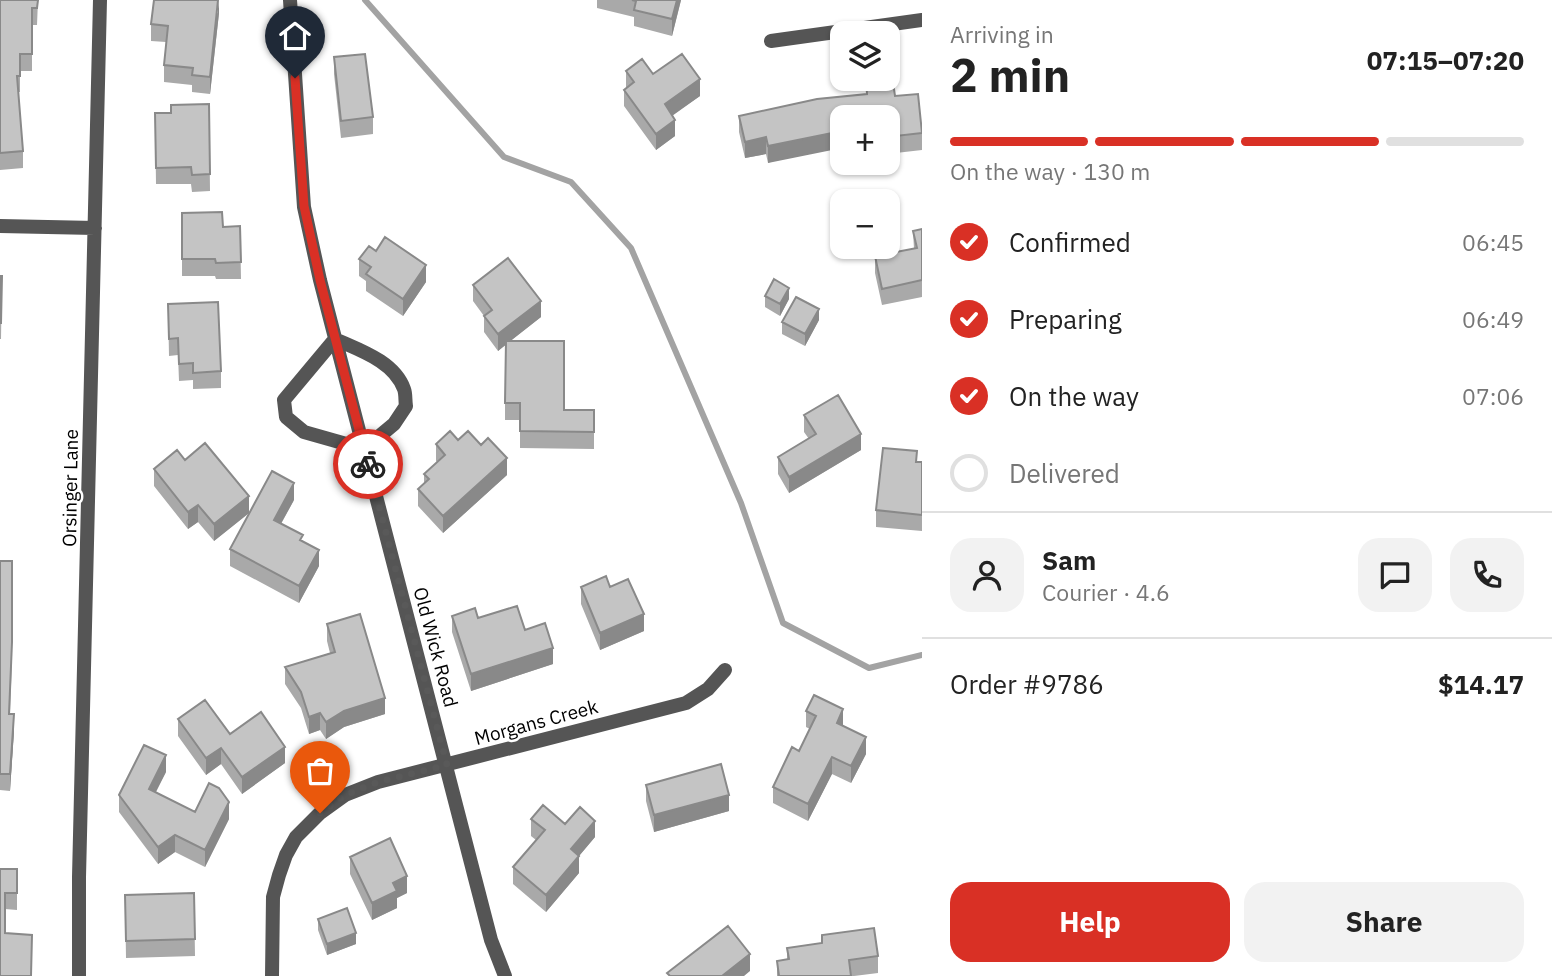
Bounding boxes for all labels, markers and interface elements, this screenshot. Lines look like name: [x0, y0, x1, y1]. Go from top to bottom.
pin: [265, 6, 325, 78]
icon: home: [276, 17, 314, 55]
text: Arriving in: [950, 19, 1054, 49]
map controls: [830, 21, 900, 259]
button: layers: [830, 21, 900, 91]
text: 07:15–07:20: [1367, 43, 1524, 77]
text: 2 min: [950, 45, 1070, 105]
button: +: [830, 105, 900, 175]
text: On the way · 130 m: [950, 156, 1150, 186]
button: −: [830, 189, 900, 259]
icon: check: [950, 223, 988, 261]
text: Confirmed: [1009, 225, 1131, 259]
text: 06:45: [1462, 227, 1524, 257]
icon: check: [950, 300, 988, 338]
text: Preparing: [1009, 302, 1122, 336]
text: 06:49: [1462, 304, 1524, 334]
icon: check: [950, 377, 988, 415]
text: On the way: [1009, 379, 1139, 413]
text: 07:06: [1462, 381, 1524, 411]
street label: Orsinger Lane: [57, 429, 83, 547]
courier: [333, 429, 403, 499]
icon: bike: [349, 445, 387, 483]
text: Delivered: [1009, 456, 1120, 490]
button: person: [950, 538, 1024, 612]
button: chat: [1358, 538, 1432, 612]
button: phone: [1450, 538, 1524, 612]
text: Sam: [1042, 543, 1096, 577]
text: Courier · 4.6: [1042, 577, 1170, 607]
street label: Old Wick Road: [408, 584, 464, 710]
text: Order #9786: [950, 667, 1104, 701]
text: $14.17: [1438, 667, 1524, 701]
street label: Morgans Creek: [472, 694, 600, 750]
pin: [290, 741, 350, 813]
icon: bag: [301, 752, 339, 790]
button: Help: [950, 882, 1230, 962]
button: Share: [1244, 882, 1524, 962]

